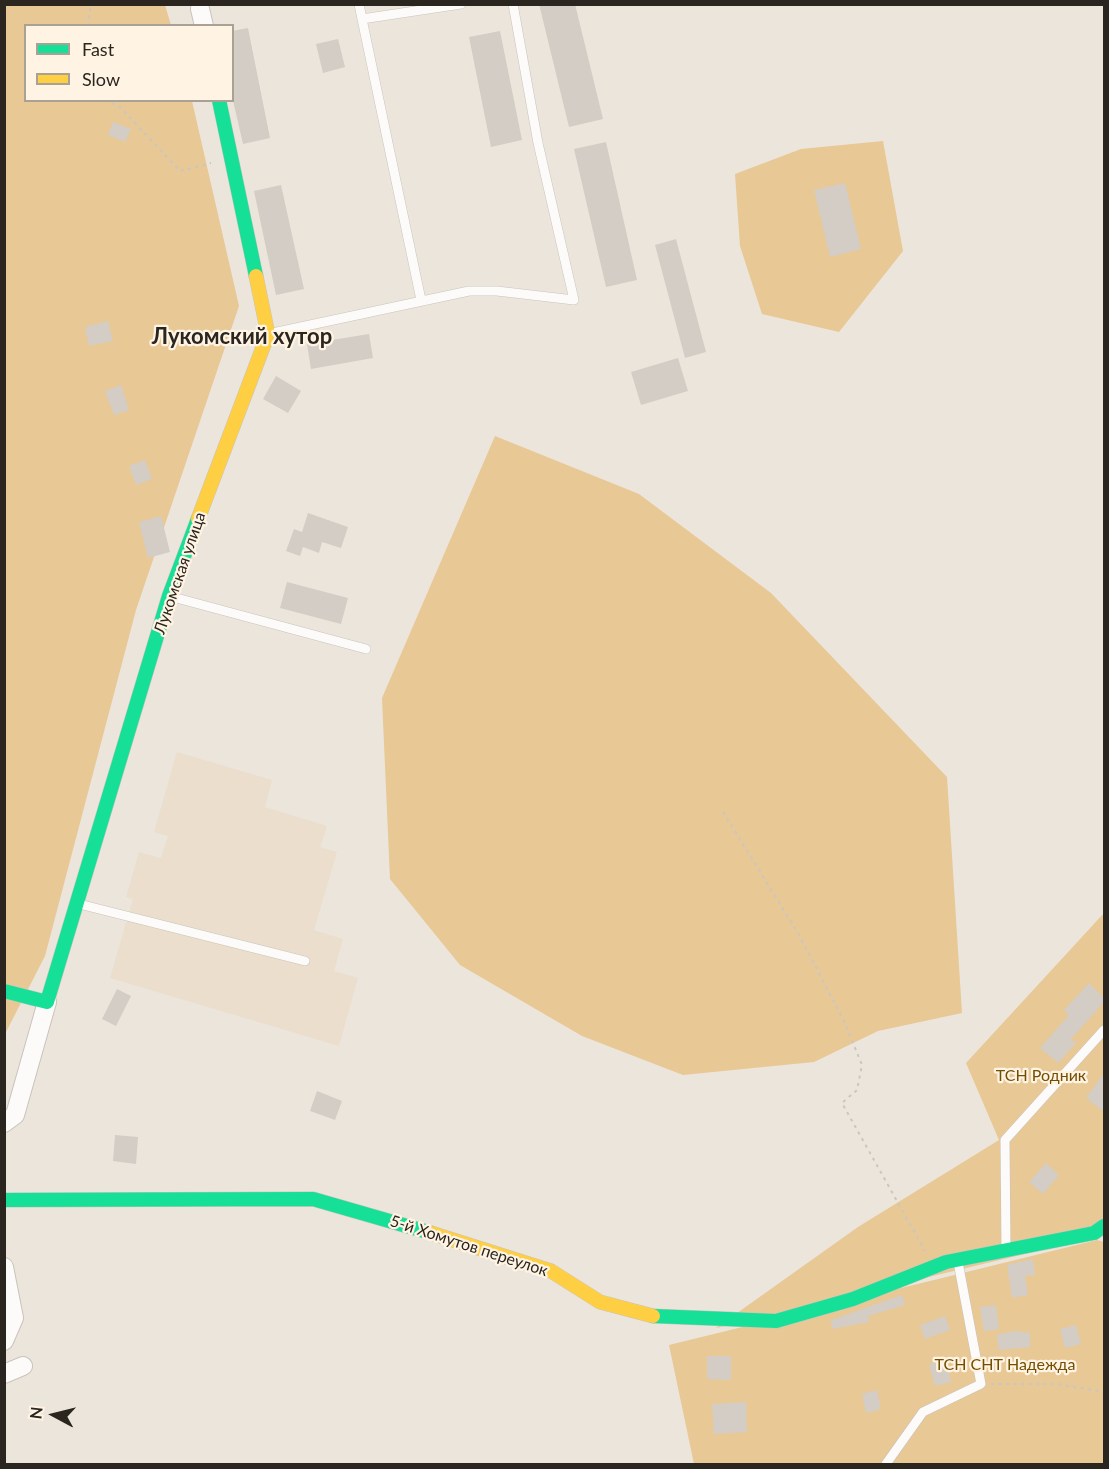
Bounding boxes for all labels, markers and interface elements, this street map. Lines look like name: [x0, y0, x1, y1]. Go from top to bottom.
legend: [24, 24, 234, 102]
text: Fast: [82, 38, 114, 60]
text: Slow: [82, 68, 120, 90]
district label: Лукомский хутор: [152, 324, 332, 350]
street label: Лукомская улица: [150, 510, 210, 636]
park label: ТСН Родник: [996, 1066, 1086, 1086]
street label: 5-й Хомутов переулок: [388, 1211, 550, 1281]
park label: ТСН СНТ Надежда: [935, 1355, 1075, 1375]
north arrow: [24, 1385, 84, 1445]
text: N: [25, 1405, 46, 1420]

